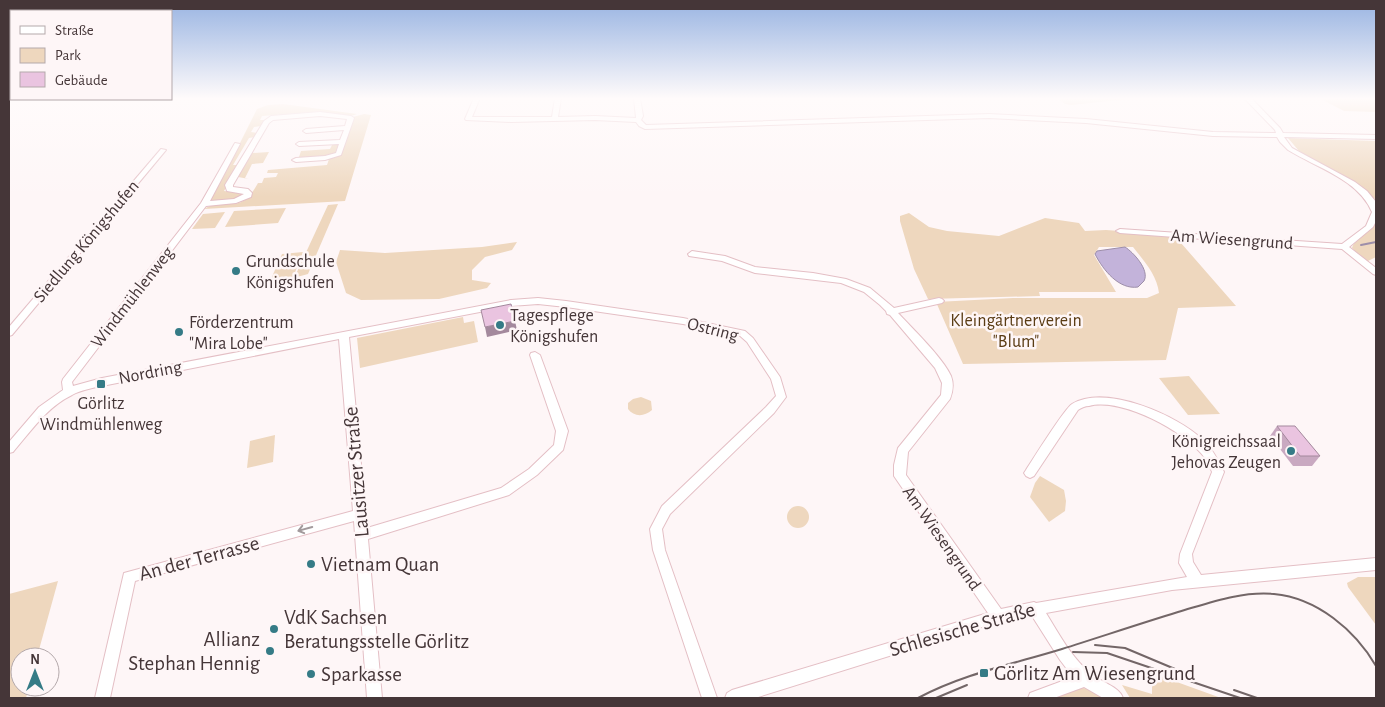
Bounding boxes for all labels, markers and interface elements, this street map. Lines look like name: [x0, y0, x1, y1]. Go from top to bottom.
legend: [10, 10, 172, 100]
text: Straße: [55, 23, 94, 38]
text: Park: [55, 48, 81, 63]
text: Gebäude: [55, 73, 108, 88]
street label: Siedlung Königshufen: [31, 177, 143, 306]
street label: Am Wiesengrund: [1170, 227, 1294, 253]
street label: Windmühlenweg: [88, 244, 178, 351]
place label: Grundschule Königshufen: [246, 253, 335, 292]
marker: Grundschule Königshufen: [230, 265, 242, 277]
place label: Tagespflege Königshufen: [510, 307, 598, 346]
park label: Kleingärtnerverein "Blum": [950, 312, 1082, 351]
place label: Förderzentrum "Mira Lobe": [189, 314, 294, 353]
street label: Ostring: [685, 315, 740, 345]
marker: Tagespflege Königshufen: [494, 319, 506, 331]
marker: Förderzentrum "Mira Lobe": [173, 326, 185, 338]
street label: Nordring: [117, 358, 184, 388]
marker: Görlitz Windmühlenweg: [95, 378, 107, 390]
place label: Görlitz Windmühlenweg: [40, 395, 162, 434]
street label: Lausitzer Straße: [340, 406, 373, 538]
place label: Königreichssaal Jehovas Zeugen: [1171, 433, 1281, 472]
marker: Königreichssaal Jehovas Zeugen: [1285, 445, 1297, 457]
street label: Am Wiesengrund: [899, 483, 984, 594]
one-way arrow: [297, 525, 313, 535]
street label: An der Terrasse: [137, 532, 262, 585]
place label: Vietnam Quan: [321, 554, 439, 575]
marker: Vietnam Quan: [305, 558, 317, 570]
street label: Schlesische Straße: [887, 599, 1037, 660]
place label: VdK Sachsen Beratungsstelle Görlitz: [284, 607, 469, 652]
marker: VdK Sachsen Beratungsstelle Görlitz: [268, 623, 280, 635]
place label: Allianz Stephan Hennig: [128, 629, 261, 674]
marker: Allianz Stephan Hennig: [264, 645, 276, 657]
north arrow: [10, 647, 60, 697]
text: N: [30, 653, 40, 667]
place label: Görlitz Am Wiesengrund: [994, 663, 1196, 684]
place label: Sparkasse: [321, 664, 402, 685]
marker: Görlitz Am Wiesengrund: [978, 667, 990, 679]
marker: Sparkasse: [305, 668, 317, 680]

